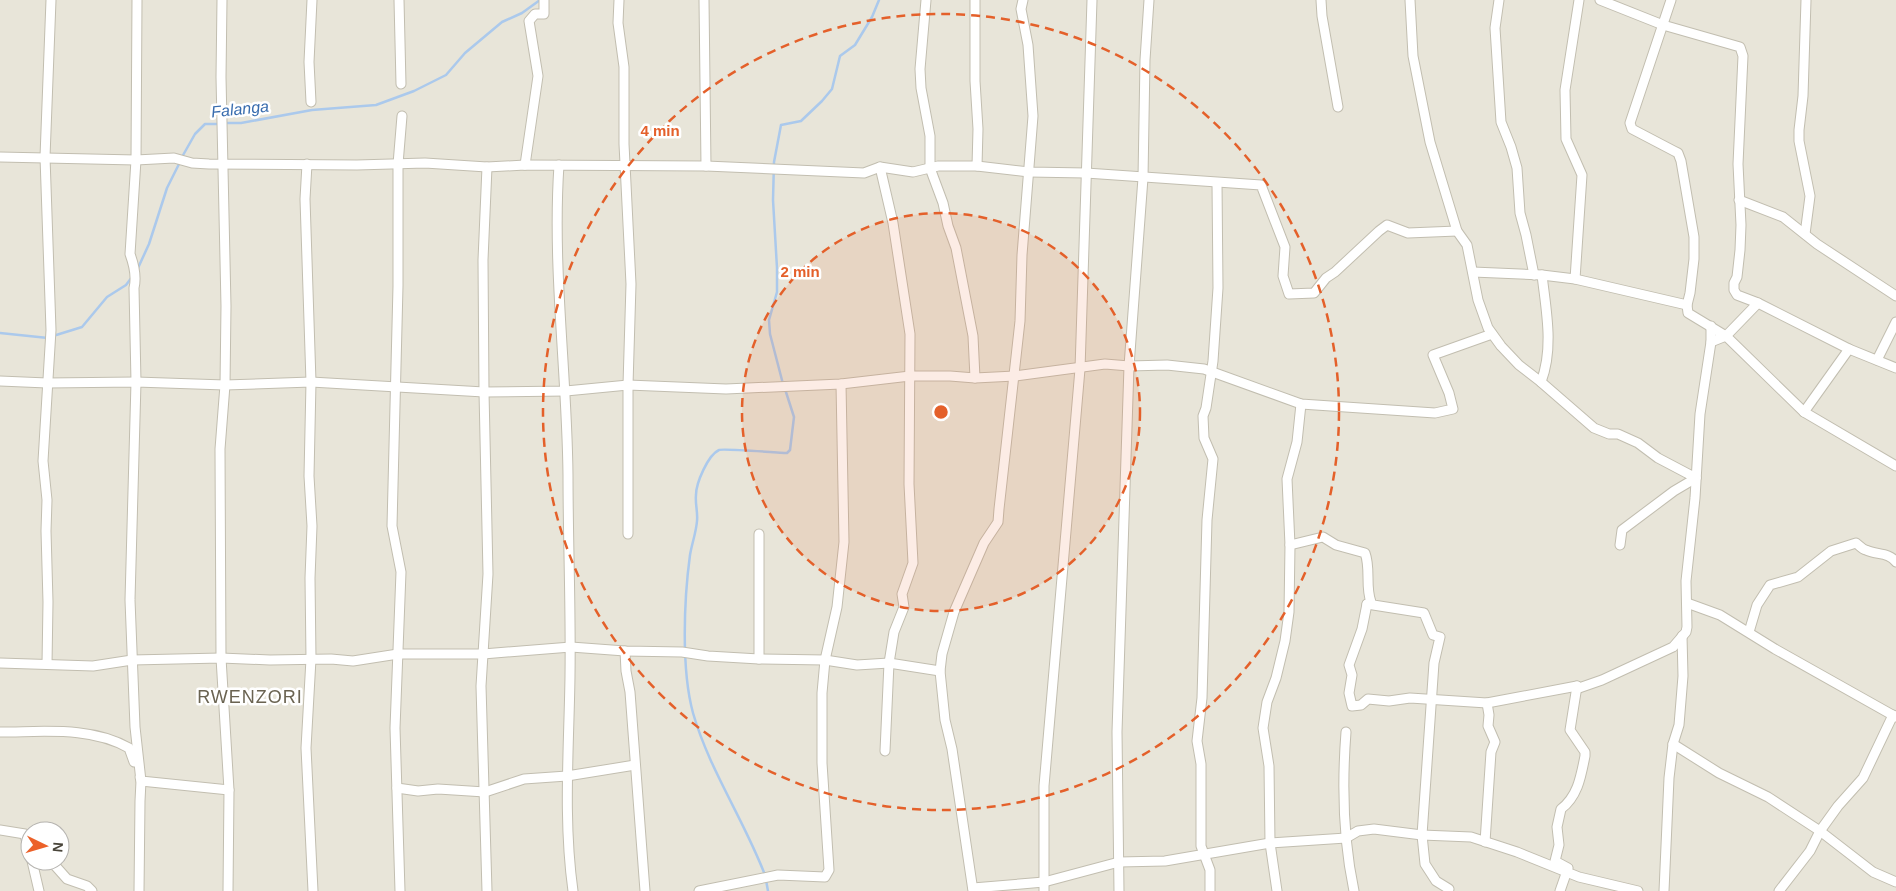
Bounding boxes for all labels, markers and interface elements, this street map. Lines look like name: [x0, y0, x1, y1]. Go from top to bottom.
water label: Falanga: [210, 98, 270, 120]
text: 4 min: [640, 122, 680, 139]
text: 2 min: [780, 263, 820, 280]
centre of rings: [932, 403, 950, 421]
district label: RWENZORI: [197, 687, 303, 707]
north arrow: [20, 821, 70, 871]
text: N: [50, 841, 66, 853]

